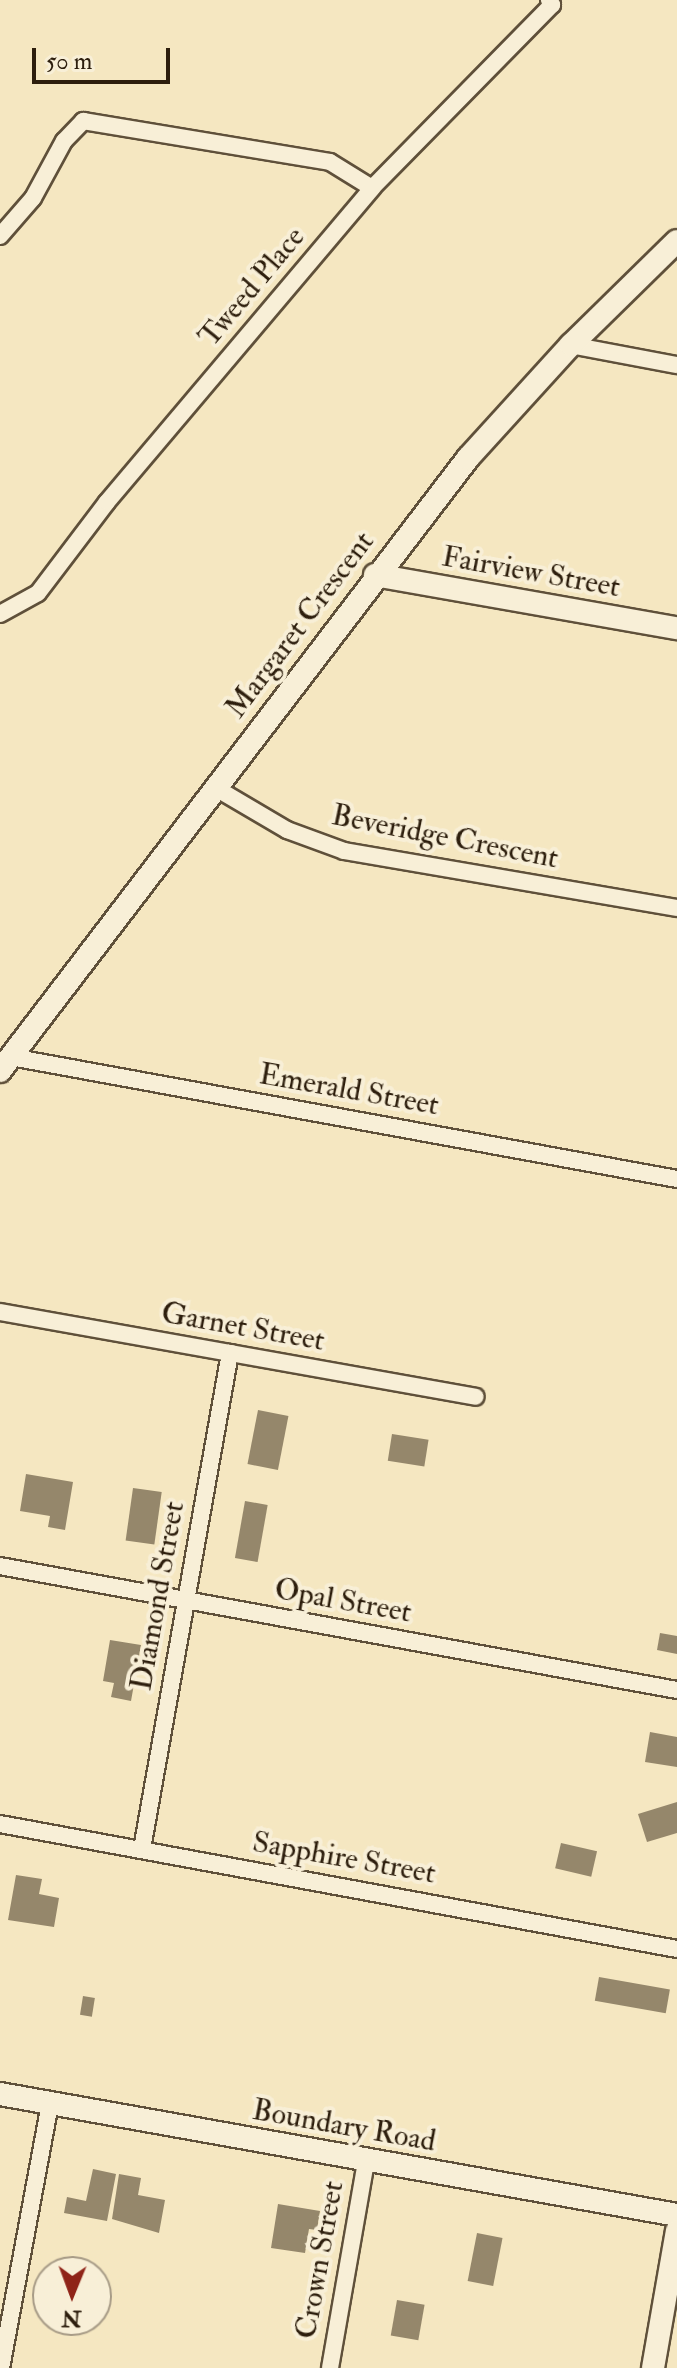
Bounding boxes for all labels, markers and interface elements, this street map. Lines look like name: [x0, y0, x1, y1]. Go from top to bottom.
scale bar: [36, 32, 174, 82]
text: 50 m: [46, 46, 92, 77]
street label: Tweed Place: [191, 220, 313, 354]
street label: Margaret Crescent: [218, 525, 382, 725]
street label: Fairview Street: [439, 539, 623, 605]
street label: Beveridge Crescent: [329, 797, 561, 877]
street label: Emerald Street: [256, 1056, 442, 1124]
street label: Garnet Street: [159, 1295, 327, 1359]
street label: Diamond Street: [124, 1499, 192, 1693]
street label: Opal Street: [272, 1571, 414, 1631]
street label: Sapphire Street: [250, 1824, 438, 1892]
street label: Boundary Road: [250, 2092, 438, 2160]
street label: Crown Street: [288, 2178, 352, 2342]
north arrow: [32, 2256, 112, 2336]
text: N: [62, 2304, 82, 2332]

